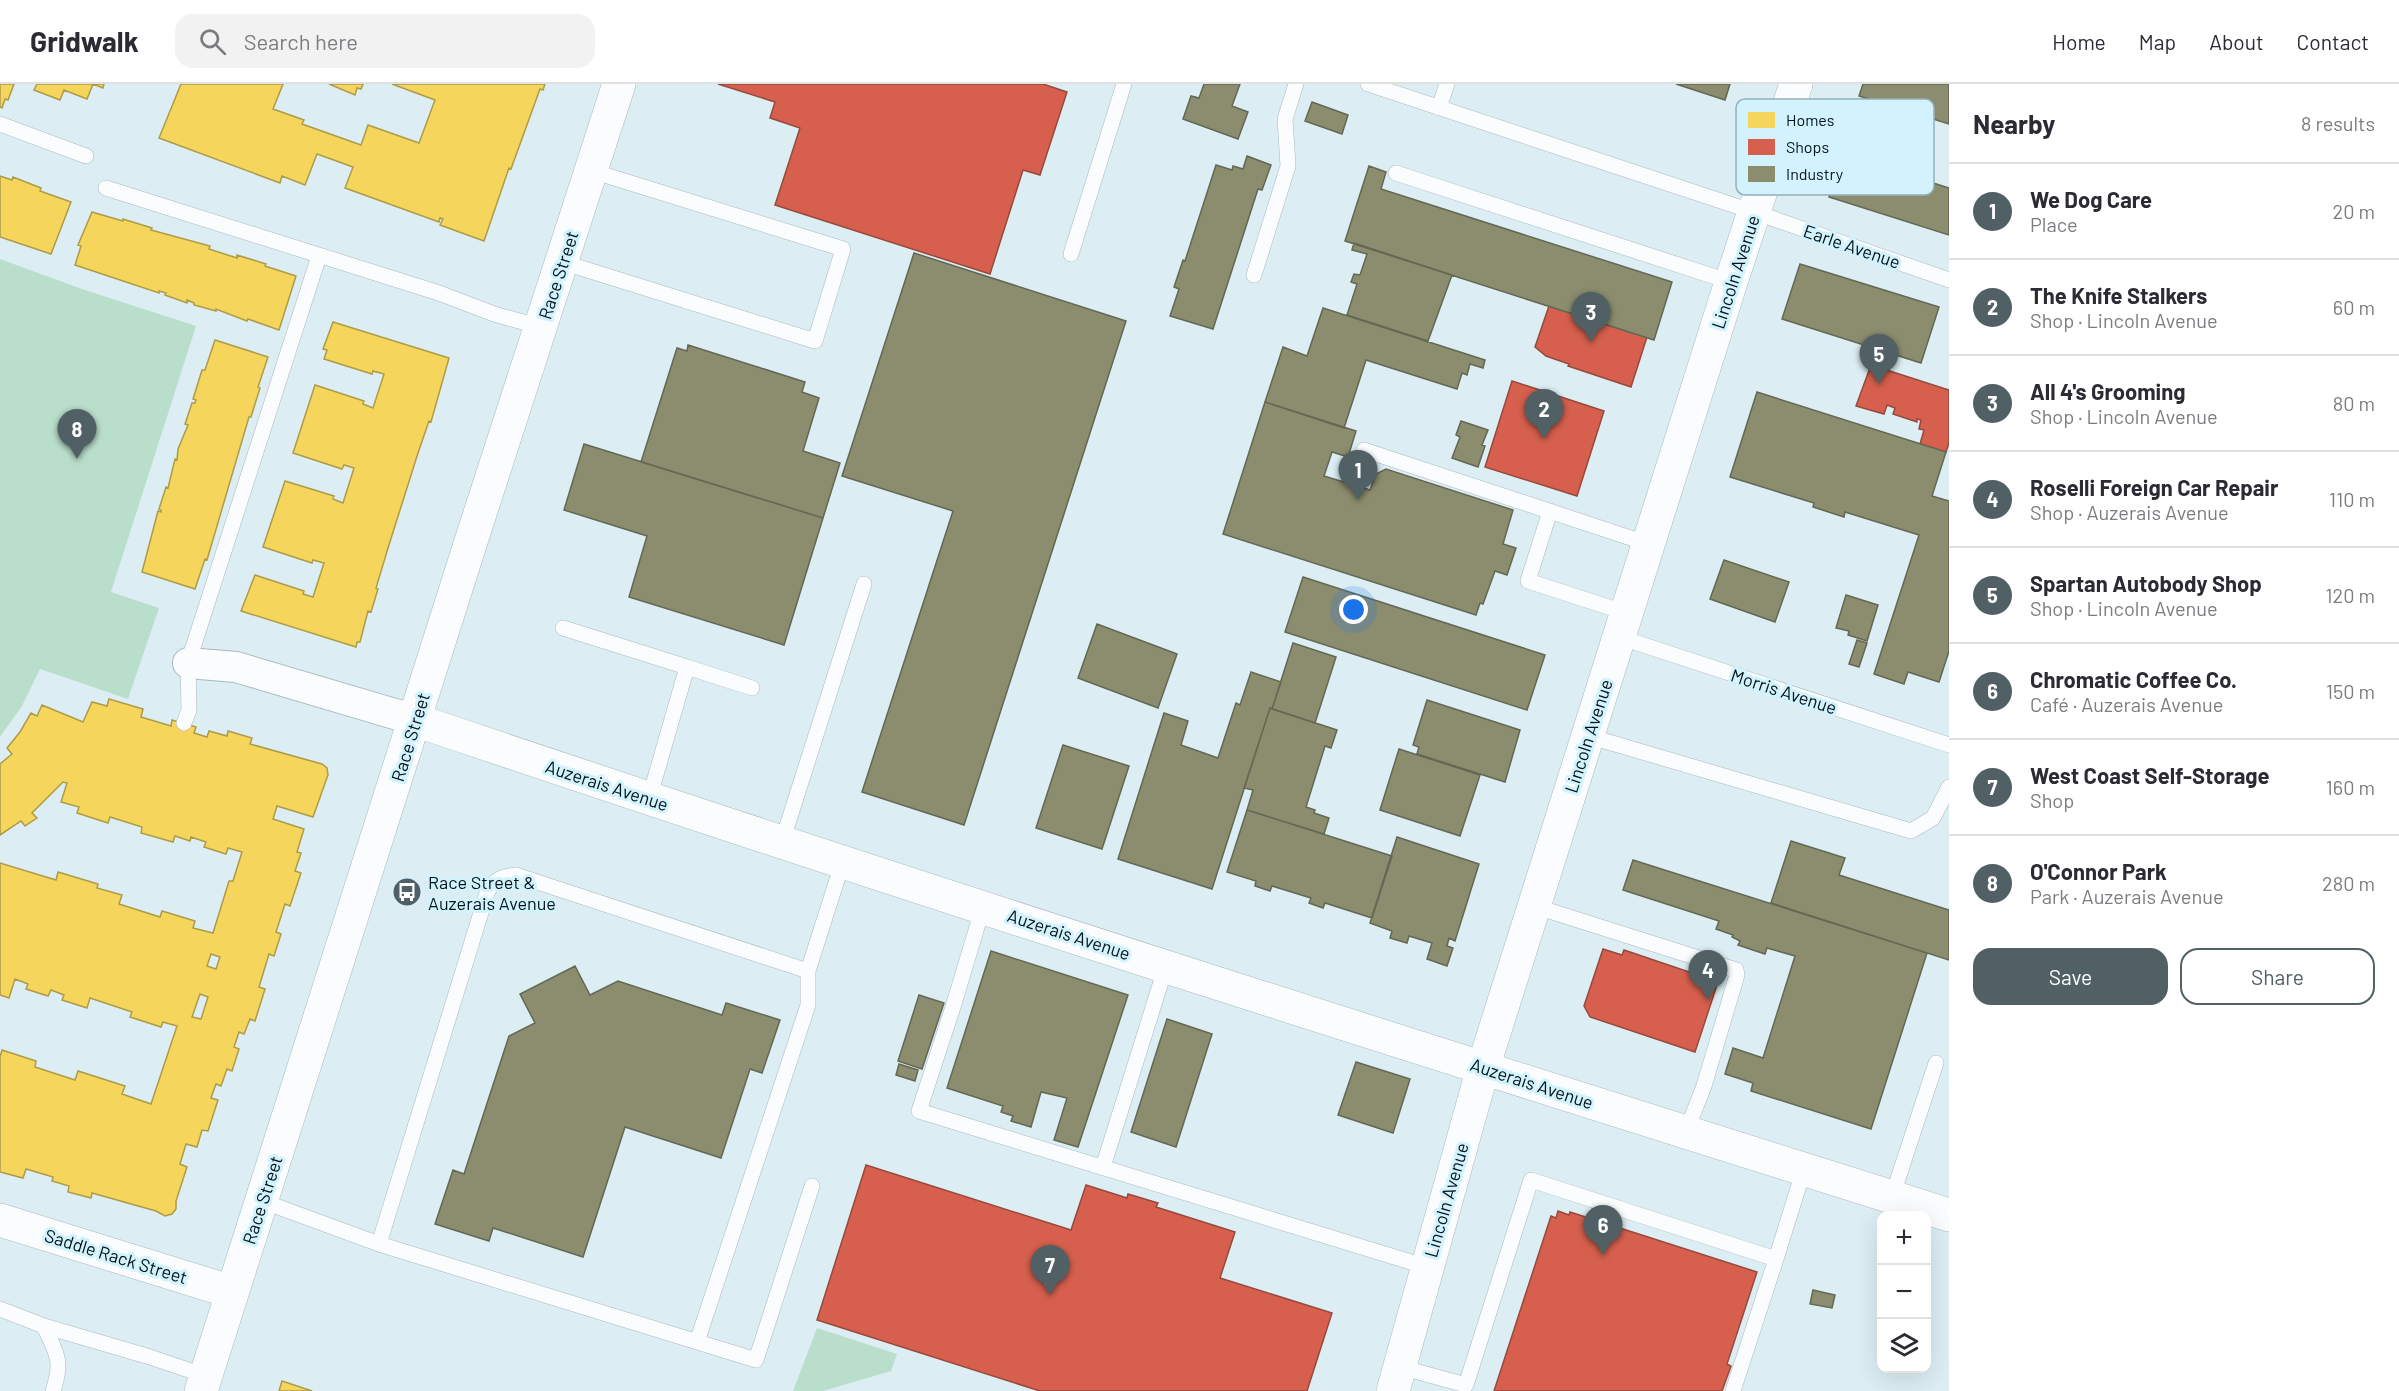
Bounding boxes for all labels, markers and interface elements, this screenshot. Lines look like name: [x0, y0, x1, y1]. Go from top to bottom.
search box: [175, 14, 595, 68]
text: Gridwalk: [30, 24, 139, 58]
icon: search: [196, 25, 229, 58]
text: Search here: [244, 28, 358, 54]
text: Home: [2052, 29, 2106, 54]
text: Map: [2139, 29, 2176, 54]
text: About: [2209, 29, 2264, 54]
text: Contact: [2297, 29, 2369, 54]
legend: [1736, 99, 1934, 195]
text: Nearby: [1973, 108, 2055, 139]
text: Homes: [1786, 110, 1834, 129]
text: 8 results: [2301, 111, 2375, 135]
text: Shops: [1786, 137, 1829, 156]
text: Industry: [1786, 164, 1844, 183]
text: We Dog Care: [2030, 186, 2152, 212]
text: 1: [1989, 199, 1996, 223]
text: 20 m: [2332, 199, 2375, 223]
street label: Lincoln Avenue: [1706, 212, 1764, 332]
text: Place: [2030, 212, 2078, 236]
street label: Earle Avenue: [1801, 219, 1903, 273]
street label: Race Street: [533, 228, 583, 322]
text: The Knife Stalkers: [2030, 282, 2207, 308]
pin: 3: [1572, 292, 1610, 342]
text: 2: [1987, 295, 1998, 319]
text: 60 m: [2333, 295, 2375, 319]
text: Shop · Lincoln Avenue: [2030, 308, 2218, 332]
pin: 5: [1860, 334, 1898, 384]
text: All 4's Grooming: [2030, 378, 2185, 404]
pin: 2: [1524, 390, 1564, 439]
text: 3: [1987, 391, 1998, 415]
text: 80 m: [2333, 391, 2375, 415]
text: Shop · Lincoln Avenue: [2030, 404, 2218, 428]
pin: 8: [58, 410, 97, 459]
pin: 1: [1338, 450, 1378, 500]
text: Roselli Foreign Car Repair: [2030, 474, 2278, 500]
text: 4: [1986, 487, 1999, 511]
text: 110 m: [2329, 487, 2375, 511]
text: Shop · Auzerais Avenue: [2030, 500, 2229, 524]
text: Spartan Autobody Shop: [2030, 570, 2262, 596]
text: 5: [1987, 583, 1998, 607]
text: 120 m: [2325, 583, 2375, 607]
your location: [1339, 595, 1368, 624]
text: Shop · Lincoln Avenue: [2030, 596, 2218, 620]
street label: Morris Avenue: [1728, 664, 1840, 718]
text: Chromatic Coffee Co.: [2030, 666, 2237, 692]
street label: Lincoln Avenue: [1559, 676, 1617, 796]
text: 6: [1987, 679, 1998, 703]
text: 150 m: [2326, 679, 2375, 703]
street label: Race Street: [386, 690, 434, 784]
text: Café · Auzerais Avenue: [2030, 692, 2223, 716]
street label: Auzerais Avenue: [543, 755, 671, 815]
text: West Coast Self-Storage: [2030, 762, 2270, 788]
text: 7: [1988, 775, 1997, 799]
text: 160 m: [2326, 775, 2375, 799]
text: Shop: [2030, 788, 2074, 812]
text: O'Connor Park: [2030, 858, 2167, 884]
place label: Race Street & Auzerais Avenue: [428, 871, 556, 914]
text: 8: [1987, 871, 1998, 895]
text: 280 m: [2322, 871, 2375, 895]
bus stop icon: Race Street & Auzerais Avenue: [391, 876, 423, 908]
text: Park · Auzerais Avenue: [2030, 884, 2224, 908]
street label: Auzerais Avenue: [1005, 904, 1133, 964]
button: Save: [1973, 948, 2168, 1005]
button: Share: [2180, 948, 2375, 1005]
pin: 4: [1688, 950, 1728, 1000]
street label: Auzerais Avenue: [1468, 1053, 1596, 1113]
street label: Lincoln Avenue: [1419, 1140, 1473, 1260]
street label: Race Street: [237, 1153, 287, 1247]
pin: 6: [1584, 1206, 1622, 1255]
map controls: [1877, 1211, 1931, 1373]
button: +: [1877, 1211, 1931, 1265]
street label: Saddle Rack Street: [42, 1224, 190, 1288]
pin: 7: [1030, 1246, 1070, 1295]
button: −: [1877, 1265, 1931, 1319]
button: layers: [1877, 1319, 1931, 1373]

